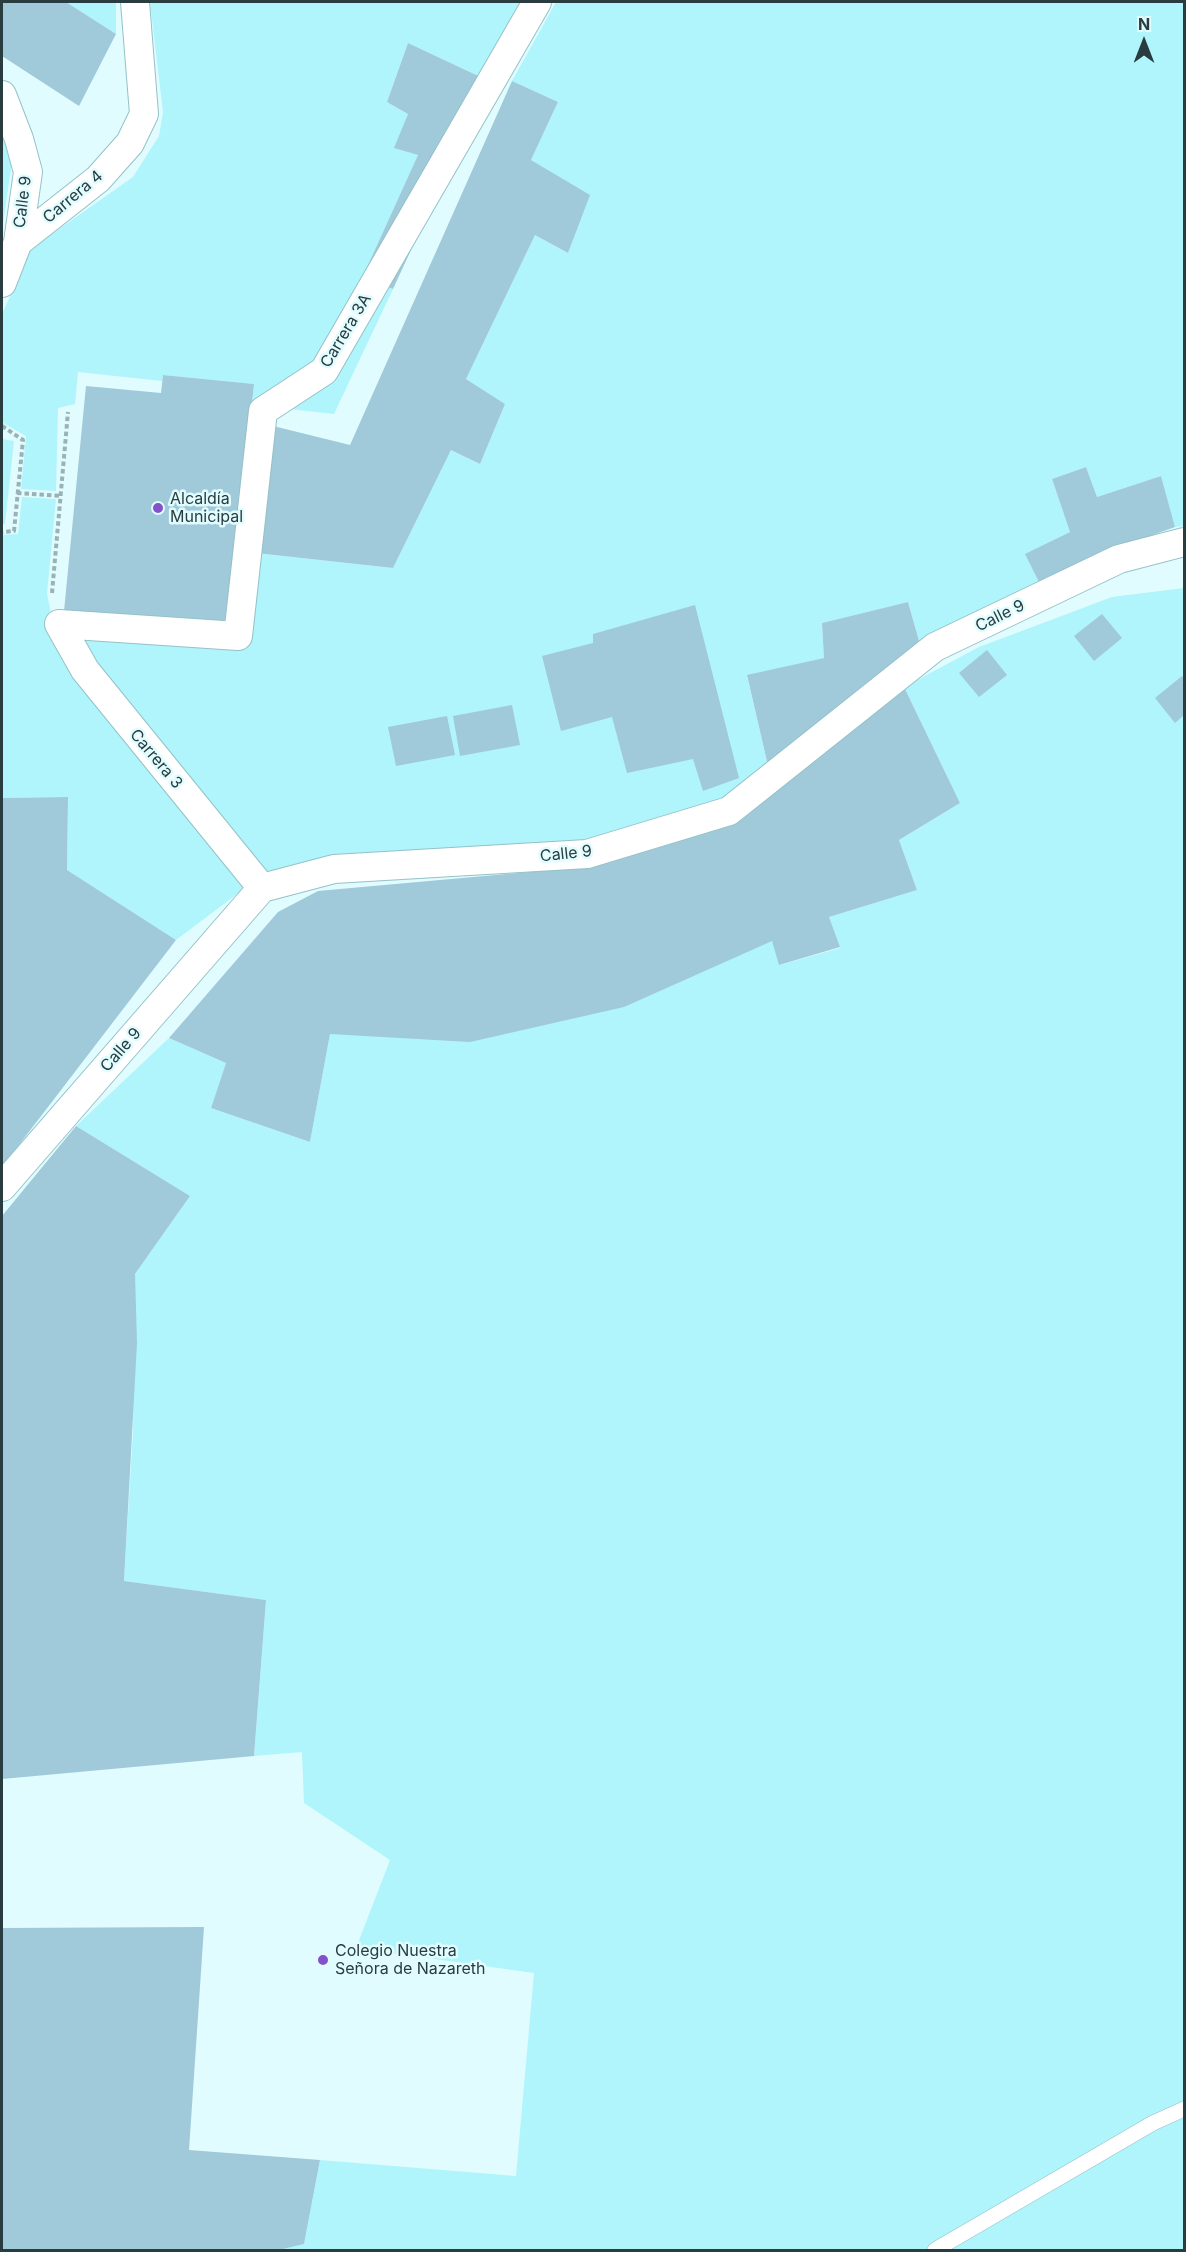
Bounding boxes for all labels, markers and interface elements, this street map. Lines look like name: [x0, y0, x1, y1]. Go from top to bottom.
north arrow: [1114, 12, 1174, 72]
text: N: [1138, 14, 1150, 34]
street label: Carrera 4: [39, 167, 107, 227]
street label: Calle 9: [10, 175, 36, 229]
street label: Carrera 3A: [317, 291, 375, 371]
place label: Alcaldía Municipal: [170, 489, 243, 527]
marker: Alcaldía Municipal: [151, 501, 165, 515]
street label: Calle 9: [972, 596, 1028, 636]
street label: Carrera 3: [126, 725, 186, 793]
street label: Calle 9: [539, 842, 593, 866]
street label: Calle 9: [97, 1024, 145, 1076]
place label: Colegio Nuestra Señora de Nazareth: [335, 1941, 485, 1979]
marker: Colegio Nuestra Señora de Nazareth: [316, 1953, 330, 1967]

